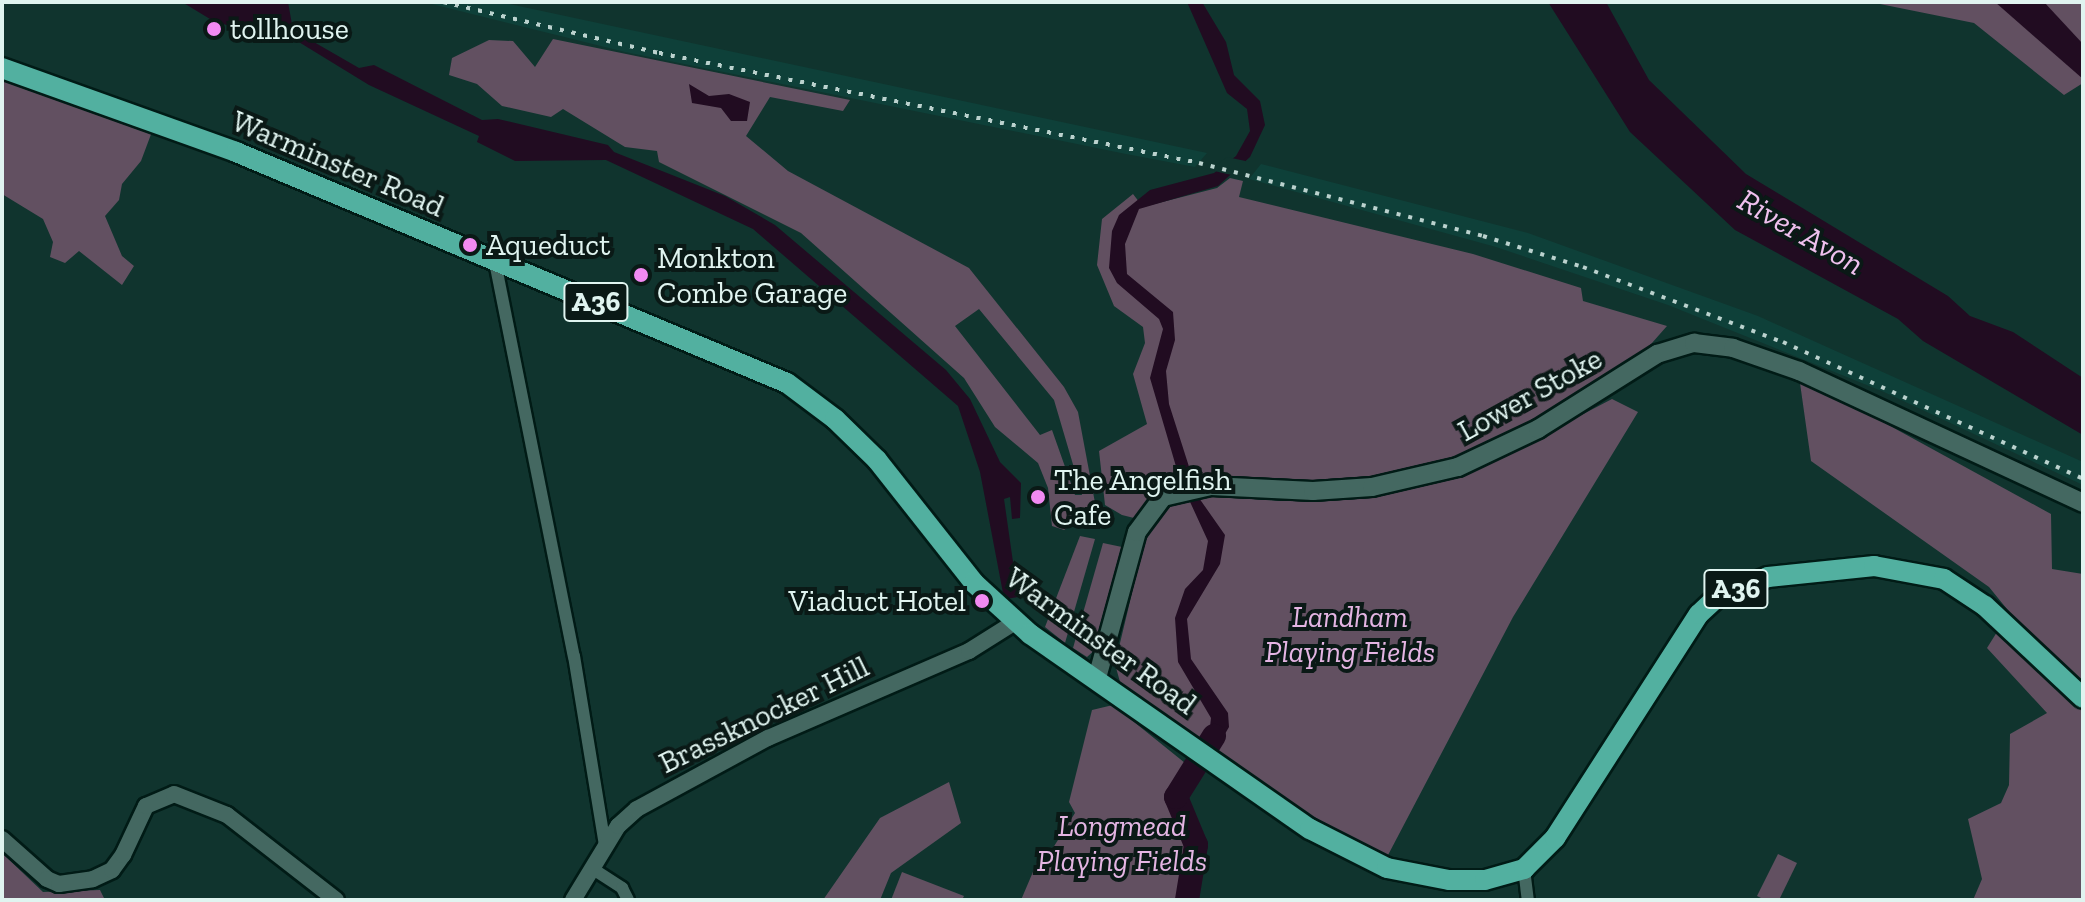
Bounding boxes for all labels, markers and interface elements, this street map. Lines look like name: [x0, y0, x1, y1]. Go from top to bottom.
place label: tollhouse: [230, 11, 349, 47]
marker: tollhouse: [205, 20, 223, 38]
street label: Warminster Road: [226, 103, 450, 225]
water label: River Avon: [1731, 180, 1871, 284]
place label: Aqueduct: [486, 227, 610, 263]
marker: Aqueduct: [461, 236, 479, 254]
place label: Monkton Combe Garage: [657, 240, 847, 310]
marker: Monkton Combe Garage: [632, 266, 650, 284]
road number: A36: [562, 278, 630, 326]
street label: Lower Stoke: [1452, 341, 1608, 449]
place label: The Angelfish Cafe: [1054, 462, 1232, 532]
marker: The Angelfish Cafe: [1029, 488, 1047, 506]
street label: Warminster Road: [998, 560, 1204, 722]
road number: A36: [1702, 565, 1770, 613]
place label: Viaduct Hotel: [789, 583, 966, 619]
marker: Viaduct Hotel: [973, 592, 991, 610]
park label: Landham Playing Fields: [1265, 599, 1435, 670]
street label: Brassknocker Hill: [653, 649, 875, 781]
park label: Longmead Playing Fields: [1037, 808, 1207, 878]

